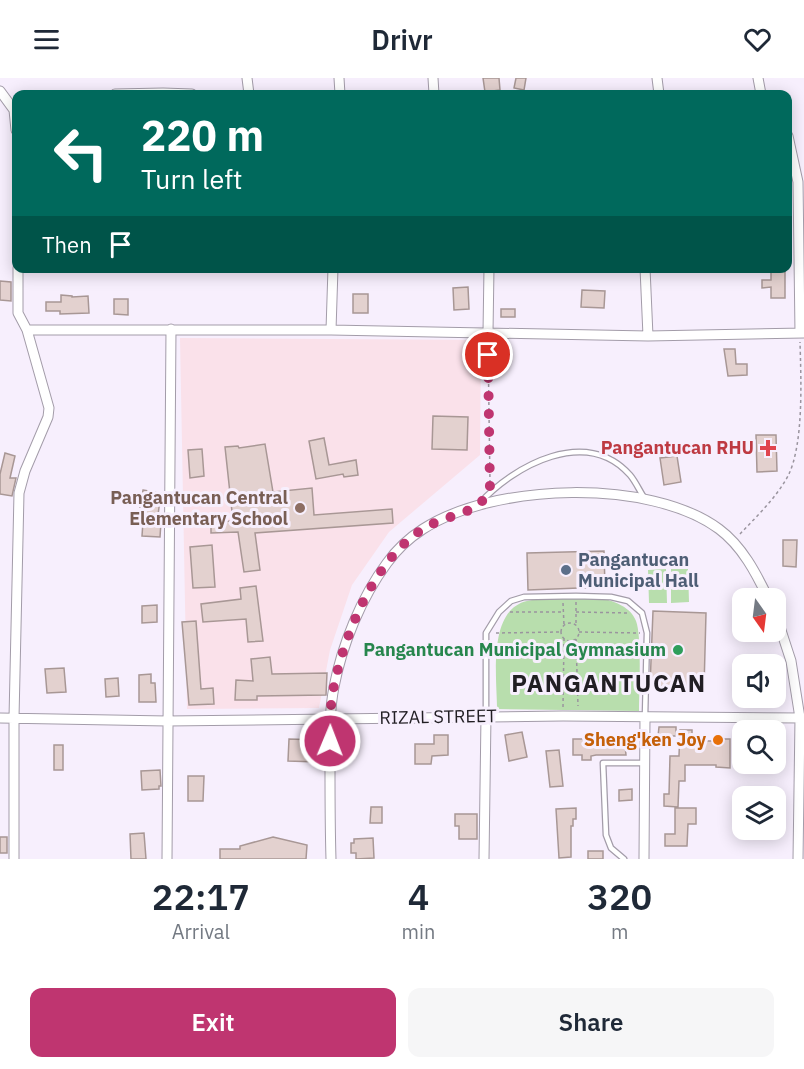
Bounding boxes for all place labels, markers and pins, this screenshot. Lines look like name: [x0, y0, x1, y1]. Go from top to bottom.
pin: [462, 329, 513, 380]
place label: Pangantucan RHU: [601, 436, 754, 459]
marker: Pangantucan RHU: [759, 439, 777, 457]
place label: Pangantucan Central Elementary School: [110, 486, 289, 530]
marker: Pangantucan Central Elementary School: [293, 501, 307, 515]
place label: Pangantucan Municipal Hall: [578, 548, 699, 592]
marker: Pangantucan Municipal Hall: [559, 563, 573, 577]
place label: Pangantucan Municipal Gymnasium: [363, 638, 666, 661]
marker: Pangantucan Municipal Gymnasium: [671, 643, 685, 657]
place label: Sheng'ken Joy: [584, 728, 706, 751]
marker: Sheng'ken Joy: [711, 733, 725, 747]

